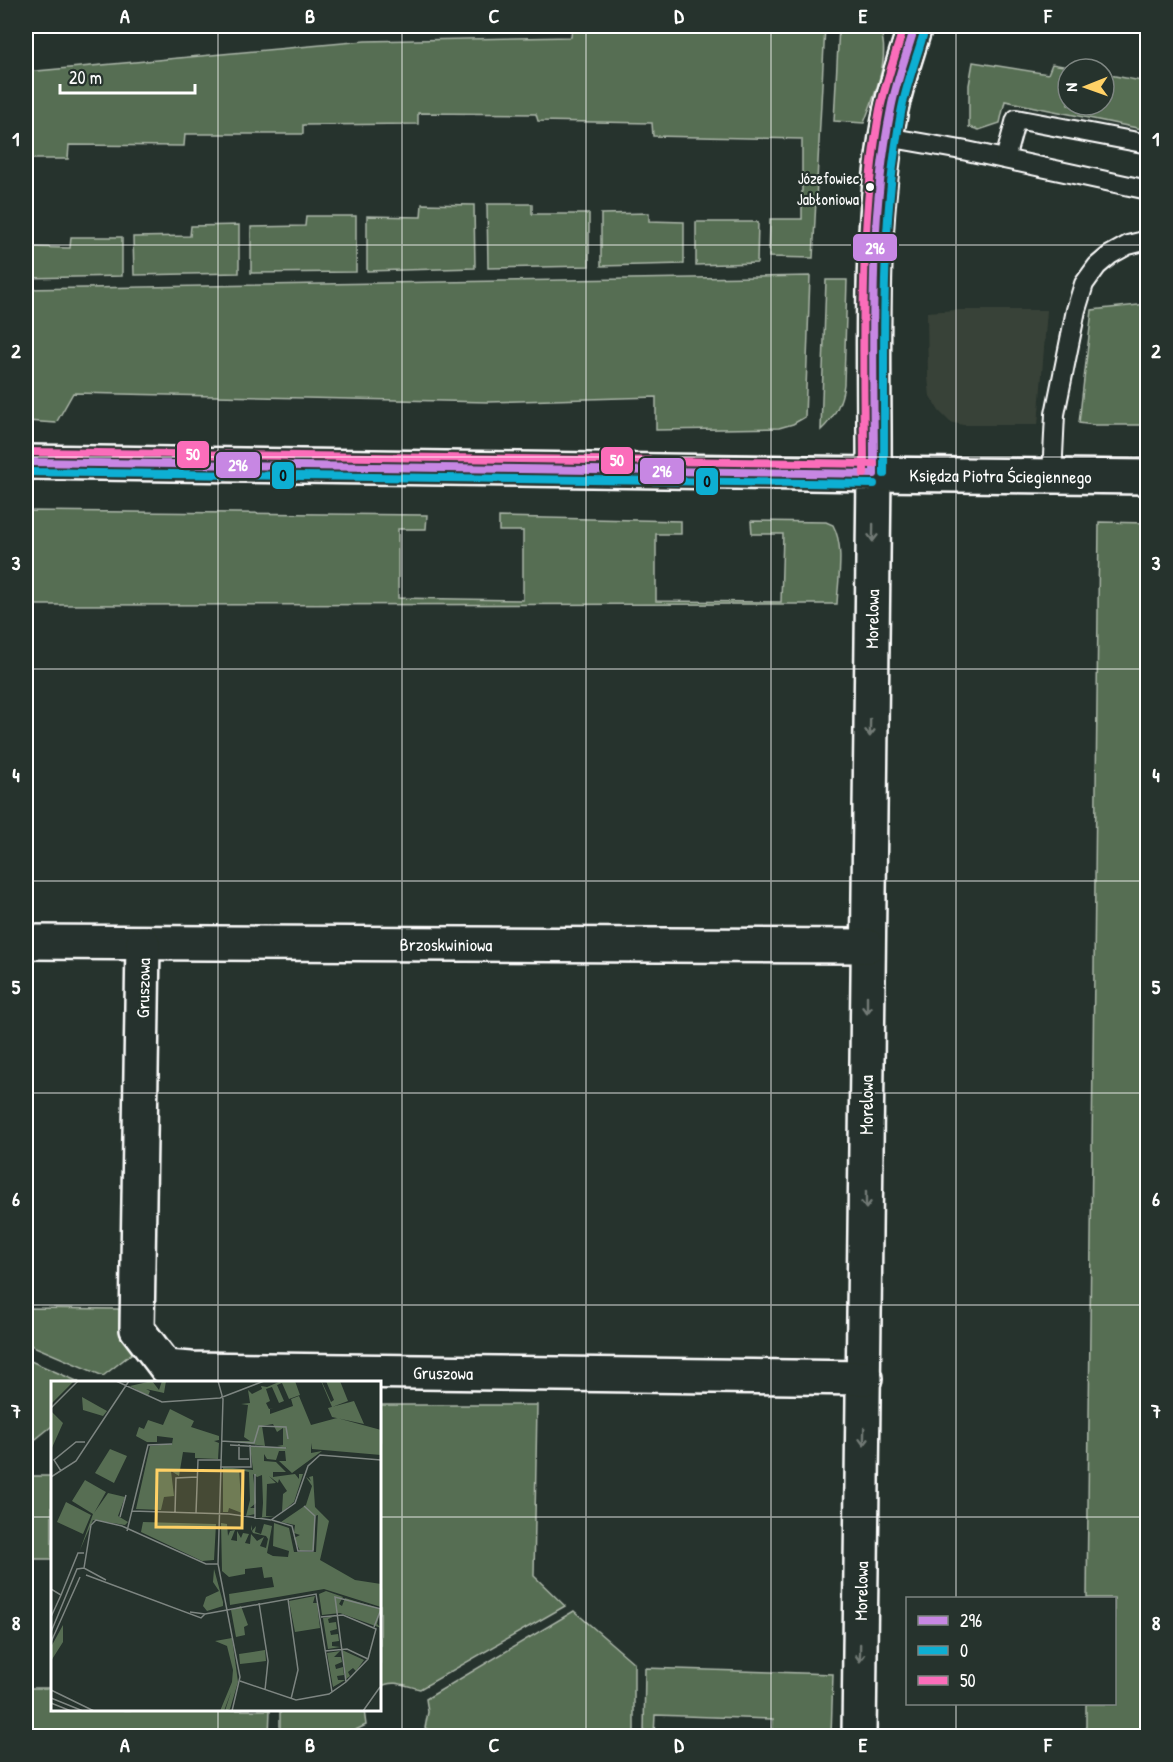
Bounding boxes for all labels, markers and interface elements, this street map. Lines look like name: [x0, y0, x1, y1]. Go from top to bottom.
text: A: [120, 2, 130, 29]
text: B: [305, 2, 315, 29]
text: C: [489, 2, 500, 29]
text: D: [674, 2, 684, 29]
text: E: [859, 2, 868, 29]
text: F: [1043, 2, 1053, 29]
scale bar: [60, 57, 195, 95]
north arrow: [1056, 57, 1116, 117]
text: 20 m: [69, 65, 102, 90]
text: N: [1060, 82, 1082, 92]
text: 1: [12, 125, 20, 152]
text: 1: [1152, 125, 1160, 152]
place label: Józefowiec Jabłoniowa: [797, 167, 860, 210]
marker: Józefowiec Jabłoniowa: [864, 181, 876, 193]
line badge: 296: [852, 233, 898, 262]
text: 296: [865, 237, 885, 259]
text: 2: [11, 337, 21, 364]
text: 2: [1151, 337, 1161, 364]
line badge: 50: [176, 440, 210, 469]
text: 50: [186, 443, 200, 465]
line badge: 50: [600, 446, 634, 475]
text: 50: [610, 449, 624, 471]
line badge: 296: [215, 451, 261, 479]
text: 296: [228, 454, 248, 476]
line badge: 296: [639, 457, 685, 485]
text: 296: [652, 460, 672, 482]
line badge: 0: [271, 461, 295, 490]
street label: Księdza Piotra Ściegiennego: [909, 462, 1092, 489]
text: 0: [279, 464, 287, 486]
line badge: 0: [695, 467, 719, 496]
text: 0: [703, 470, 711, 492]
one-way arrow: [867, 522, 879, 542]
text: 3: [12, 549, 21, 576]
text: 3: [1152, 549, 1161, 576]
street label: Morelowa: [859, 589, 885, 649]
one-way arrow: [864, 717, 876, 737]
text: 4: [12, 761, 20, 788]
text: 4: [1152, 761, 1160, 788]
street label: Brzoskwiniowa: [400, 931, 492, 957]
street label: Gruszowa: [130, 958, 156, 1018]
text: 5: [12, 973, 21, 1000]
text: 5: [1152, 973, 1161, 1000]
one-way arrow: [861, 994, 872, 1014]
street label: Morelowa: [854, 1075, 879, 1135]
text: 6: [12, 1185, 20, 1212]
text: 6: [1152, 1185, 1160, 1212]
one-way arrow: [860, 1189, 872, 1209]
street label: Gruszowa: [413, 1359, 473, 1385]
inset map: [51, 1381, 381, 1711]
text: 7: [10, 1397, 21, 1424]
text: 7: [1150, 1397, 1161, 1424]
one-way arrow: [858, 1426, 870, 1446]
street label: Morelowa: [848, 1561, 874, 1621]
legend: [906, 1597, 1116, 1705]
text: 296: [960, 1608, 982, 1633]
text: 8: [12, 1609, 21, 1636]
text: 8: [1152, 1609, 1161, 1636]
text: 0: [960, 1638, 968, 1663]
one-way arrow: [855, 1642, 866, 1662]
text: 50: [960, 1668, 976, 1693]
text: A: [120, 1731, 130, 1758]
text: B: [305, 1731, 315, 1758]
text: C: [489, 1731, 500, 1758]
text: D: [674, 1731, 684, 1758]
text: E: [859, 1731, 868, 1758]
text: F: [1043, 1731, 1053, 1758]

